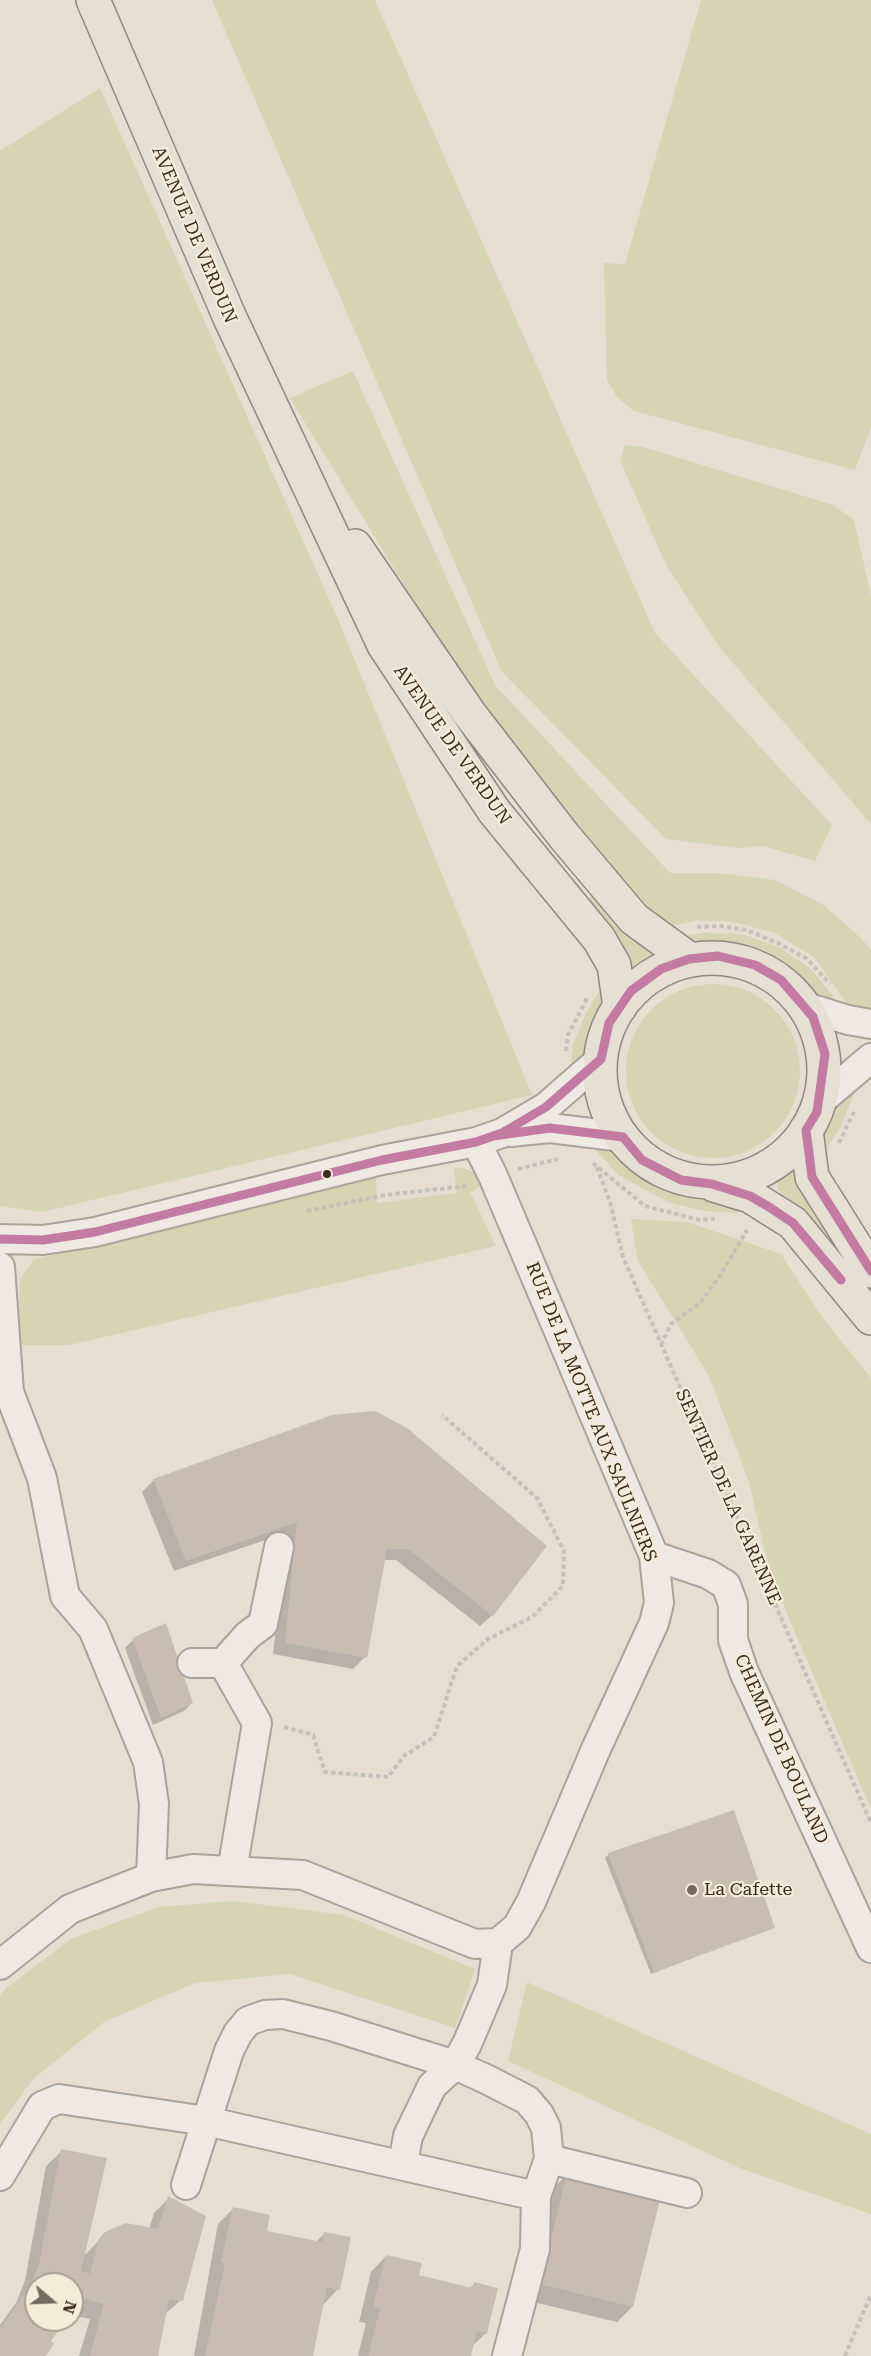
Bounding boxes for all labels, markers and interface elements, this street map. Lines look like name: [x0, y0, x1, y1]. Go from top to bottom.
street label: AVENUE DE VERDUN: [147, 143, 241, 327]
street label: AVENUE DE VERDUN: [389, 661, 515, 829]
unlabelled marker: [321, 1168, 333, 1180]
street label: RUE DE LA MOTTE AUX SAULNIERS: [521, 1259, 661, 1565]
street label: SENTIER DE LA GARENNE: [671, 1386, 785, 1608]
street label: CHEMIN DE BOULAND: [729, 1651, 833, 1847]
place label: La Cafette: [704, 1879, 792, 1901]
marker: La Cafette: [685, 1883, 699, 1897]
north arrow: [24, 2272, 84, 2332]
text: N: [59, 2298, 81, 2316]

